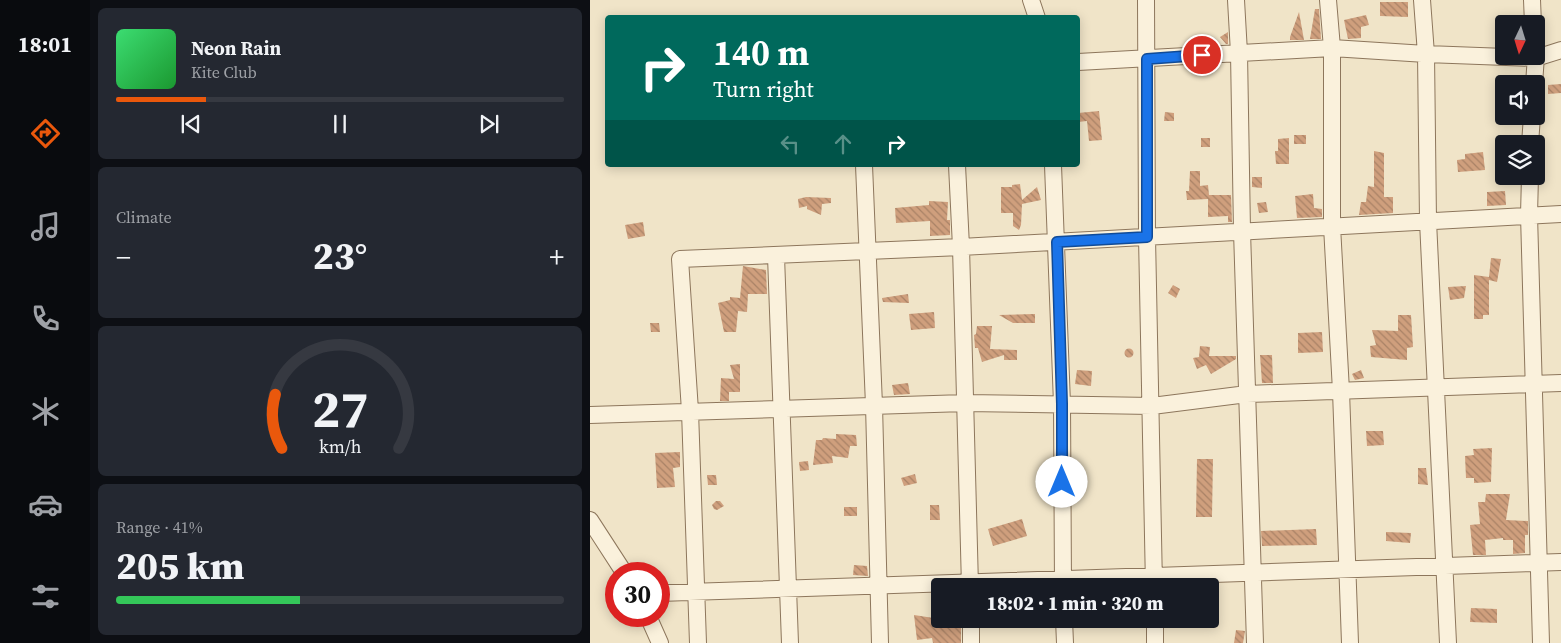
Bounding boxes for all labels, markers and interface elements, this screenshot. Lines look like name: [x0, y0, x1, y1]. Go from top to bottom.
north arrow: [1495, 15, 1545, 65]
map controls: [1495, 15, 1545, 185]
text: 18:01: [18, 29, 72, 59]
text: 140 m: [713, 29, 809, 77]
pin: [1181, 34, 1223, 76]
text: Neon Rain: [191, 35, 281, 61]
icon: right: [630, 35, 695, 100]
icon: arrive: [1188, 41, 1216, 69]
text: Kite Club: [191, 61, 257, 83]
text: Turn right: [713, 74, 814, 104]
button: sound: [1495, 75, 1545, 125]
icon: previous: [177, 110, 205, 138]
icon: pause: [326, 110, 354, 138]
icon: next: [475, 110, 503, 138]
icon: directions: [28, 116, 63, 151]
icon: left: [776, 130, 804, 158]
icon: ahead: [829, 130, 857, 158]
icon: right: [882, 130, 910, 158]
button: layers: [1495, 135, 1545, 185]
text: Climate: [116, 206, 172, 228]
icon: music: [28, 209, 63, 244]
text: 23°: [313, 230, 367, 282]
text: −: [116, 238, 131, 276]
text: +: [549, 238, 564, 276]
icon: phone: [28, 301, 63, 336]
text: 27: [312, 373, 368, 444]
icon: climate: [28, 394, 63, 429]
text: km/h: [319, 434, 362, 459]
position arrow: [1035, 455, 1087, 507]
icon: car: [28, 487, 63, 522]
text: Range · 41%: [116, 516, 203, 538]
text: 205 km: [116, 540, 244, 592]
speed limit sign: 30: [605, 562, 670, 627]
icon: filters: [28, 579, 63, 614]
text: 18:02 · 1 min · 320 m: [986, 590, 1164, 616]

